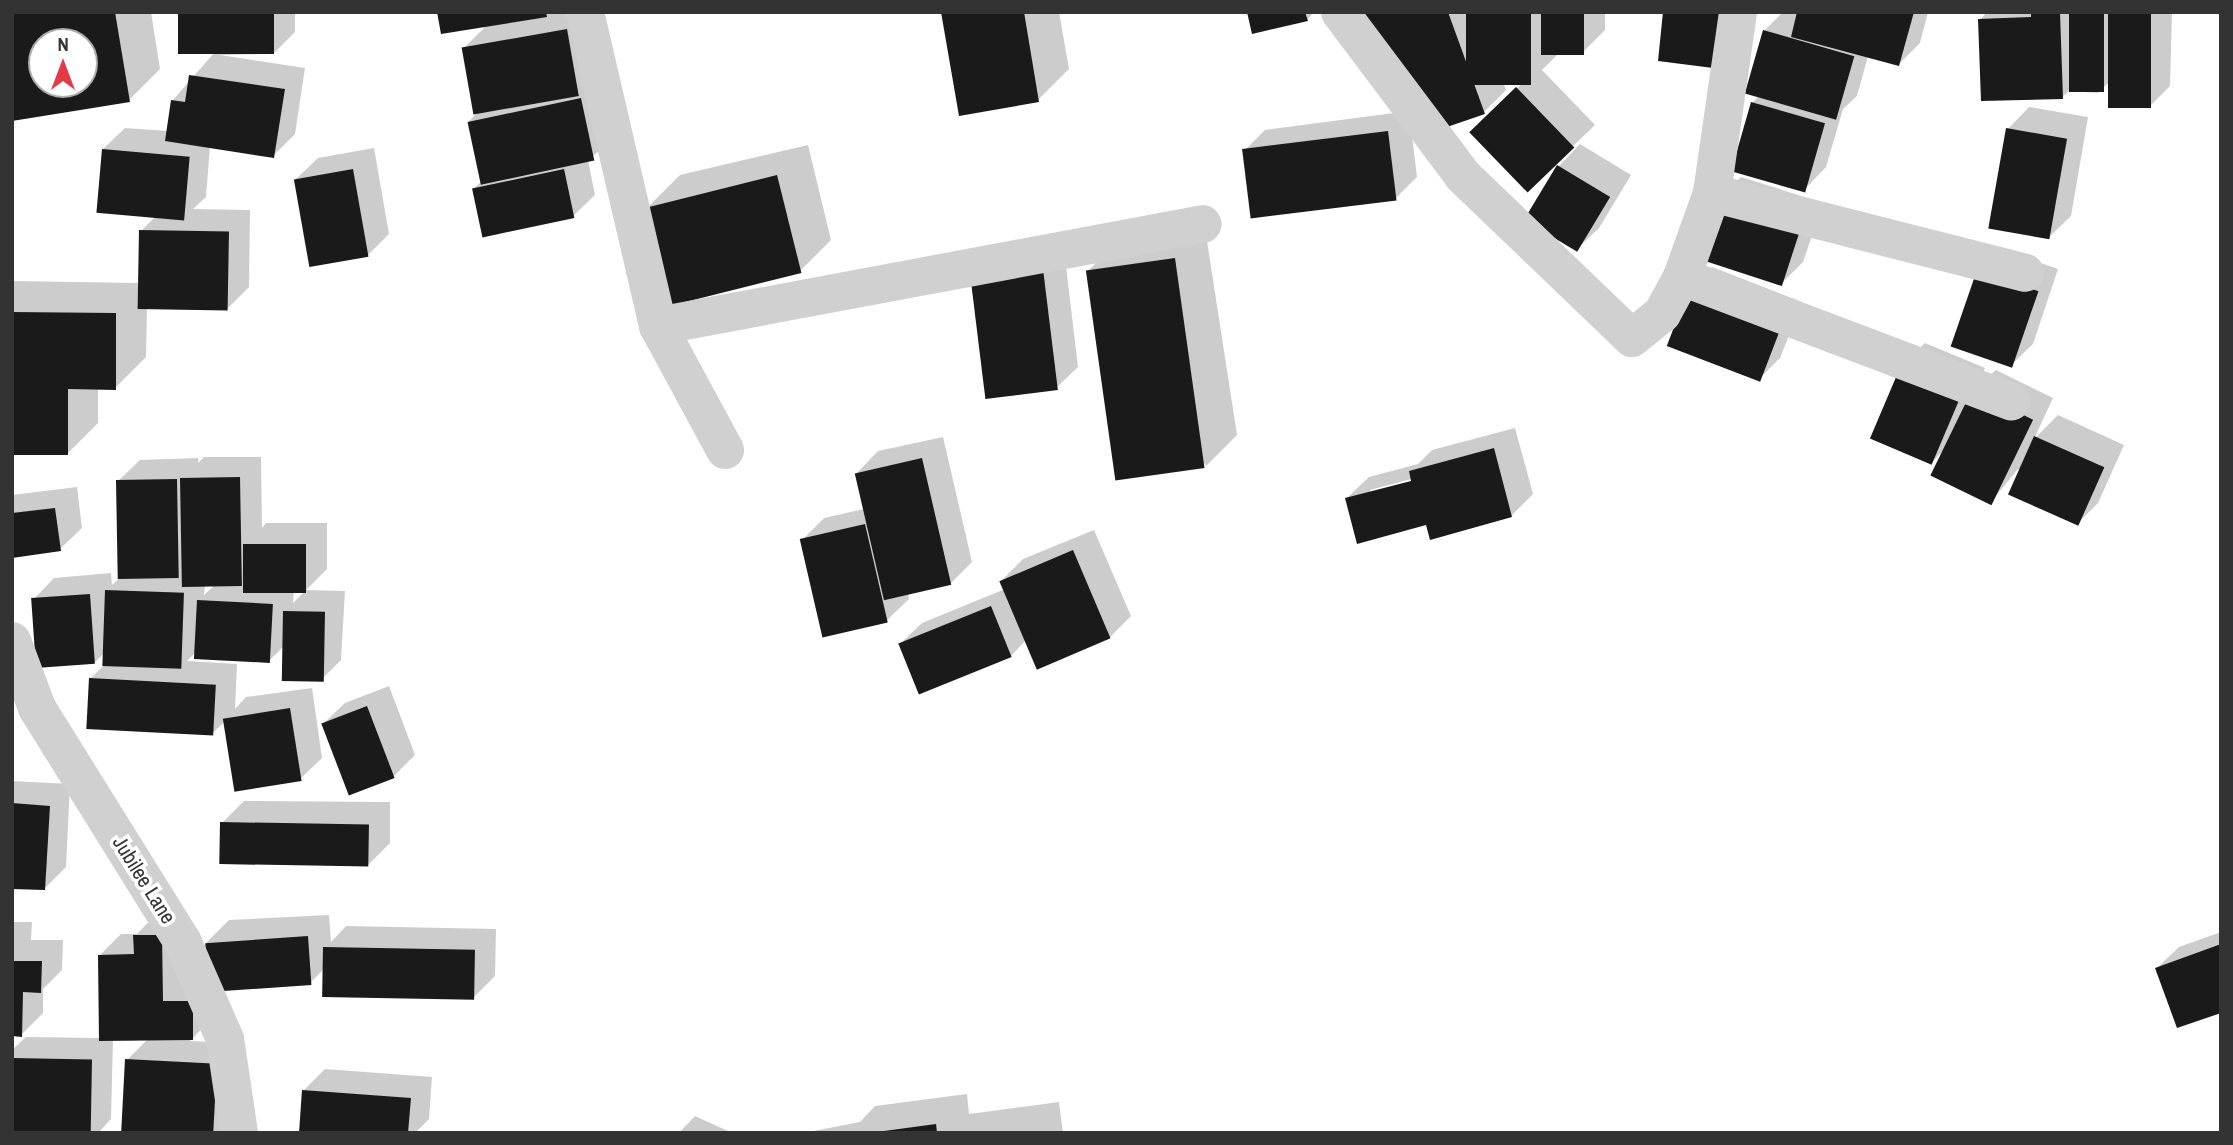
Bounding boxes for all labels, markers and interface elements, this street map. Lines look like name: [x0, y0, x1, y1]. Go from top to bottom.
north arrow: [28, 28, 98, 98]
text: N: [57, 31, 69, 57]
street label: Jubilee Lane: [107, 832, 181, 928]

